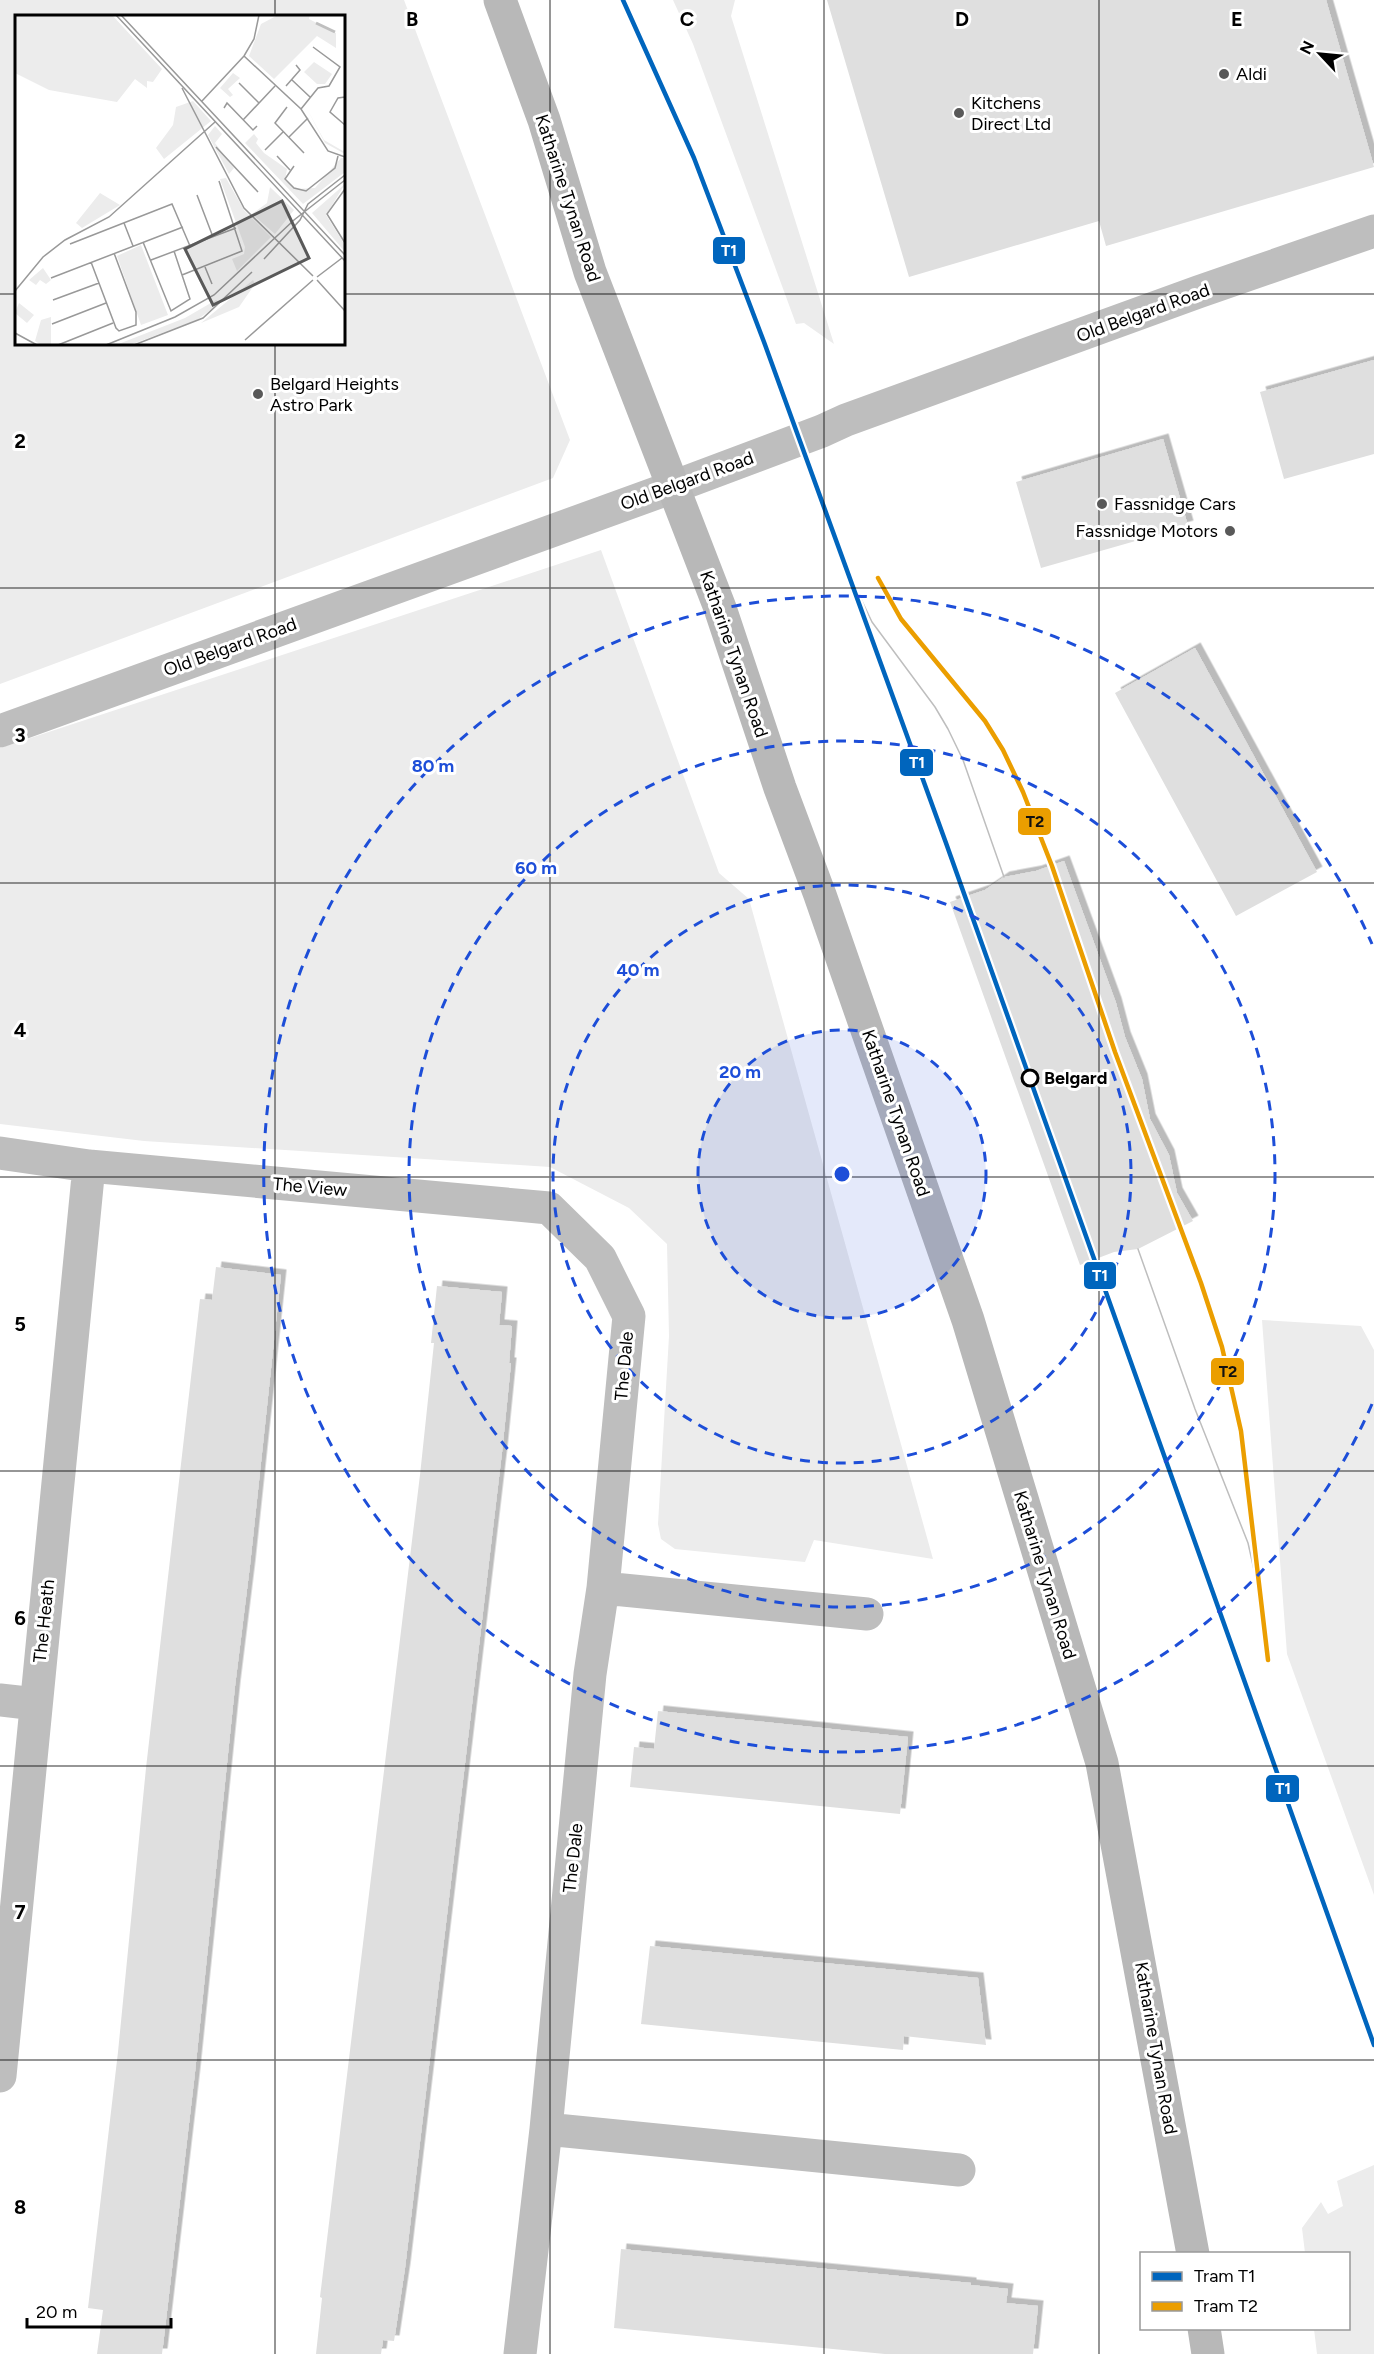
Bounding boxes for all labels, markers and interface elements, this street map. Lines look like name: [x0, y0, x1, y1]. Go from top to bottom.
text: B: [406, 7, 418, 31]
text: C: [680, 7, 694, 31]
text: D: [955, 7, 969, 31]
text: E: [1231, 7, 1243, 31]
inset map: [15, 15, 345, 345]
north arrow: [1290, 24, 1350, 84]
text: N: [1296, 38, 1318, 57]
place label: Aldi: [1236, 63, 1267, 85]
marker: Aldi: [1217, 67, 1231, 81]
place label: Kitchens Direct Ltd: [971, 92, 1051, 135]
marker: Kitchens Direct Ltd: [952, 106, 966, 120]
street label: Katharine Tynan Road: [531, 111, 605, 285]
line badge: T1: [712, 236, 746, 265]
text: T1: [721, 241, 737, 260]
street label: Old Belgard Road: [1073, 279, 1213, 347]
place label: Belgard Heights Astro Park: [270, 373, 399, 416]
marker: Belgard Heights Astro Park: [251, 387, 265, 401]
text: 2: [14, 429, 26, 453]
street label: Old Belgard Road: [617, 447, 757, 515]
place label: Fassnidge Cars: [1114, 493, 1236, 515]
marker: Fassnidge Cars: [1095, 497, 1109, 511]
place label: Fassnidge Motors: [1075, 520, 1218, 542]
marker: Fassnidge Motors: [1223, 524, 1237, 538]
street label: Katharine Tynan Road: [695, 568, 773, 740]
street label: Old Belgard Road: [160, 613, 300, 681]
text: 3: [14, 723, 26, 747]
line badge: T1: [899, 748, 934, 777]
text: T1: [909, 753, 925, 772]
text: 80 m: [412, 755, 454, 777]
line badge: T2: [1017, 807, 1052, 836]
text: T2: [1026, 812, 1044, 831]
text: 60 m: [515, 857, 557, 879]
text: 40 m: [616, 959, 660, 981]
text: 4: [14, 1018, 27, 1042]
street label: Katharine Tynan Road: [857, 1027, 935, 1199]
text: 20 m: [719, 1061, 761, 1083]
place label: Belgard: [1044, 1067, 1107, 1089]
marker: Belgard: [1021, 1069, 1039, 1087]
centre of rings: [832, 1164, 852, 1184]
street label: The View: [272, 1173, 348, 1201]
line badge: T1: [1083, 1261, 1117, 1290]
text: T1: [1092, 1266, 1108, 1285]
text: 5: [14, 1312, 26, 1336]
street label: The Dale: [610, 1330, 638, 1402]
line badge: T2: [1210, 1357, 1245, 1386]
text: T2: [1219, 1362, 1237, 1381]
street label: Katharine Tynan Road: [1009, 1488, 1081, 1662]
street label: The Heath: [29, 1578, 59, 1664]
text: 6: [14, 1606, 26, 1630]
line badge: T1: [1265, 1774, 1300, 1803]
text: T1: [1275, 1779, 1291, 1798]
street label: The Dale: [558, 1822, 588, 1894]
text: 7: [14, 1900, 26, 1924]
street label: Katharine Tynan Road: [1130, 1960, 1182, 2136]
text: 8: [14, 2195, 26, 2219]
legend: [1140, 2252, 1350, 2330]
text: Tram T1: [1194, 2265, 1256, 2287]
scale bar: [27, 2291, 171, 2329]
text: Tram T2: [1194, 2295, 1258, 2317]
text: 20 m: [36, 2301, 77, 2323]

